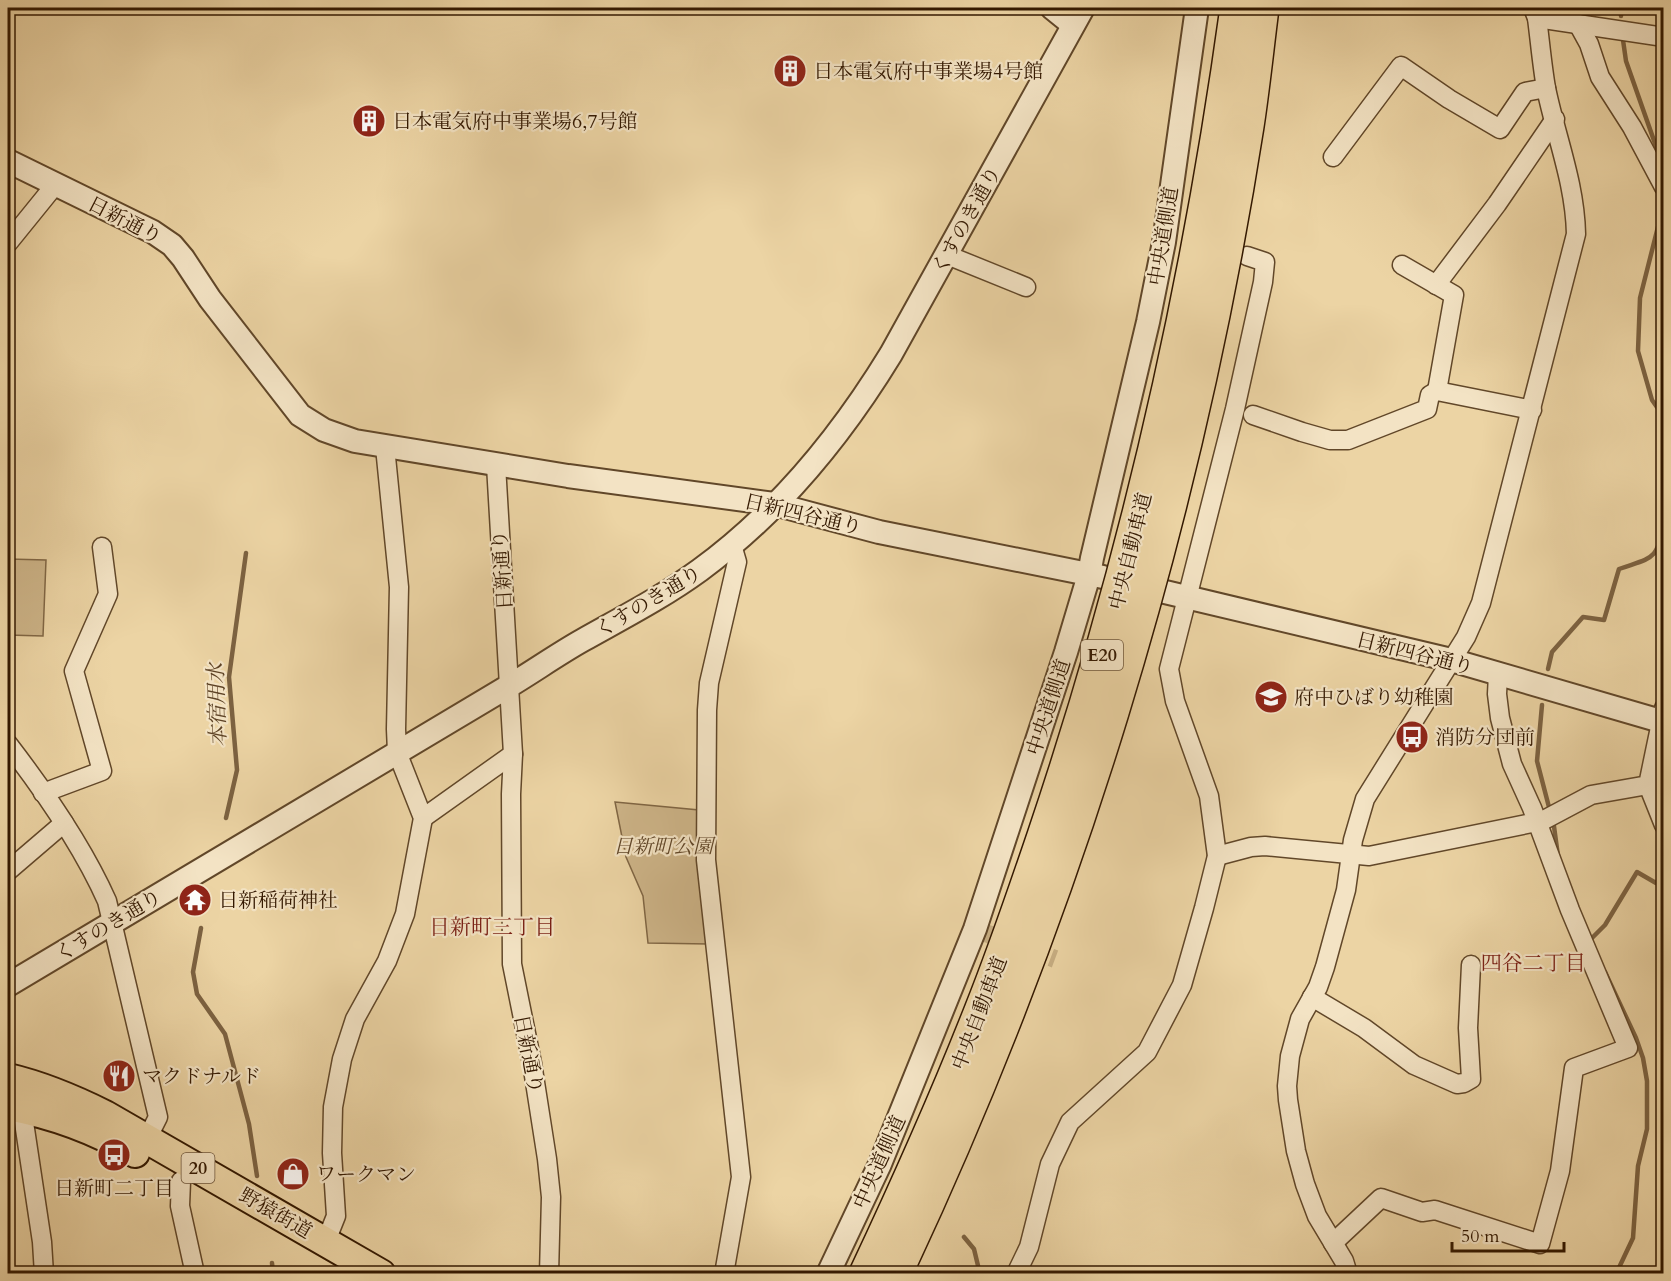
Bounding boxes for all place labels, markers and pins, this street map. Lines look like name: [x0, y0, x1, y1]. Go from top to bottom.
building icon: 日本電気府中事業場4号館: [772, 53, 808, 89]
place label: 日本電気府中事業場4号館: [813, 58, 1043, 85]
building icon: 日本電気府中事業場6,7号館: [351, 103, 387, 139]
place label: 日本電気府中事業場6,7号館: [392, 108, 638, 135]
school or university icon: 府中ひばり幼稚園: [1253, 679, 1289, 715]
place label: 府中ひばり幼稚園: [1294, 684, 1454, 711]
bus stop icon: 消防分団前: [1394, 719, 1430, 755]
place label: 消防分団前: [1435, 724, 1535, 751]
temple icon: 日新稲荷神社: [177, 882, 213, 918]
place label: 日新稲荷神社: [218, 887, 338, 914]
restaurant icon: マクドナルド: [101, 1058, 137, 1094]
place label: マクドナルド: [142, 1063, 261, 1090]
bus stop icon: 日新町二丁目: [96, 1137, 132, 1173]
shop icon: ワークマン: [275, 1156, 311, 1192]
place label: ワークマン: [316, 1161, 416, 1188]
place label: 日新町二丁目: [54, 1175, 174, 1202]

